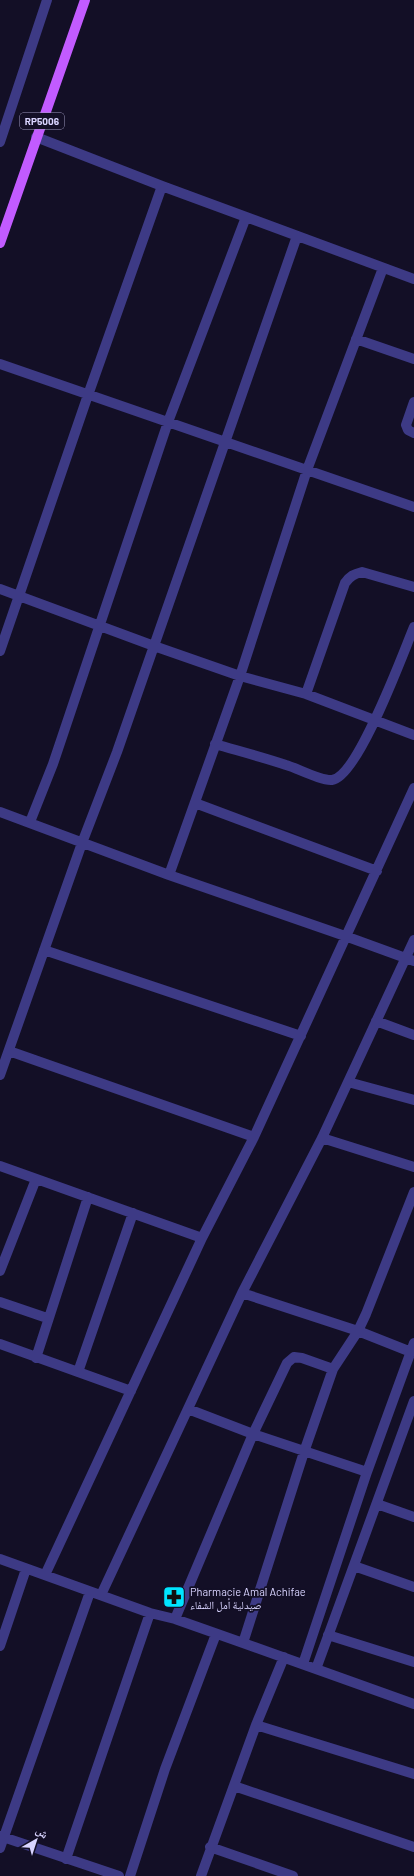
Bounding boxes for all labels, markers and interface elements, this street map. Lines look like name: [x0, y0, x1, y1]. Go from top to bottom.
road number: RP5006: [20, 113, 64, 129]
pharmacy icon: Pharmacie Amal Achifae صيدلية أمل الشفاء: [161, 1584, 187, 1610]
place label: Pharmacie Amal Achifae صيدلية أمل الشفاء: [190, 1585, 306, 1612]
north arrow: [16, 1820, 56, 1860]
text: ش: [33, 1823, 51, 1842]

